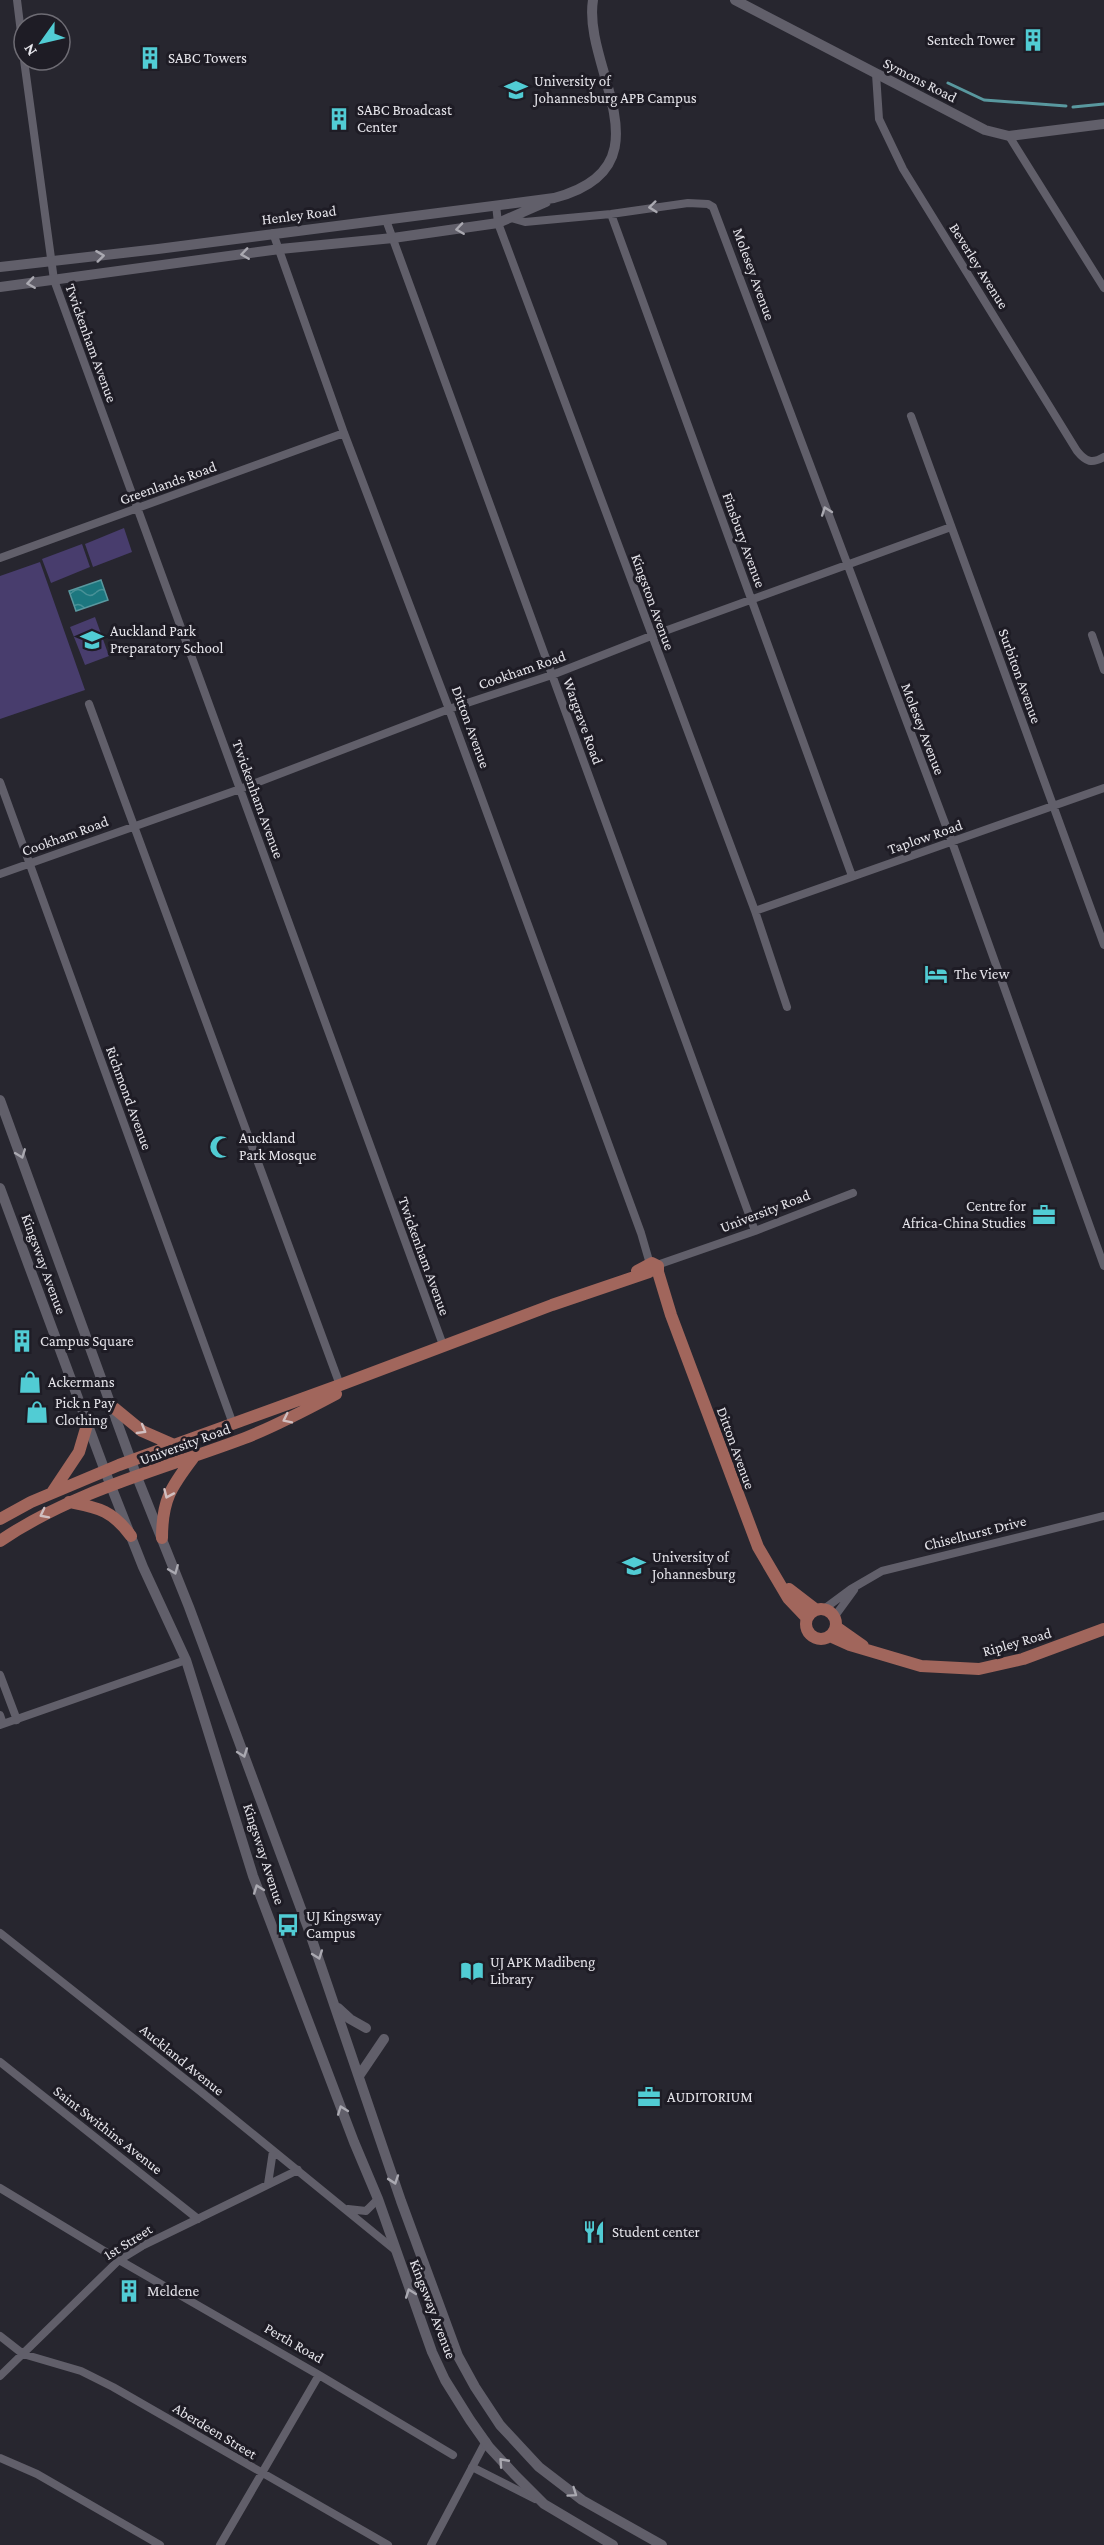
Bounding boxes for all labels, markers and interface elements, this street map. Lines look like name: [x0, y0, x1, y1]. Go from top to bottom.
north arrow: [12, 12, 72, 72]
building icon: Sentech Tower: [1020, 27, 1046, 53]
place label: Sentech Tower: [927, 32, 1016, 48]
text: N: [20, 41, 40, 59]
building icon: SABC Towers: [137, 45, 163, 71]
place label: SABC Towers: [168, 50, 247, 66]
street label: Symons Road: [880, 55, 960, 106]
place label: University of Johannesburg APB Campus: [532, 73, 697, 107]
school or university icon: University of Johannesburg APB Campus: [503, 77, 529, 103]
place label: SABC Broadcast Center: [357, 102, 453, 135]
building icon: SABC Broadcast Center: [326, 106, 352, 132]
one-way arrow: [649, 200, 658, 213]
street label: Henley Road: [261, 202, 337, 229]
street label: Beverley Avenue: [945, 220, 1012, 313]
one-way arrow: [455, 222, 464, 234]
street label: Molesey Avenue: [729, 226, 778, 323]
one-way arrow: [241, 247, 250, 259]
one-way arrow: [95, 250, 104, 263]
one-way arrow: [27, 276, 36, 289]
street label: Twickenham Avenue: [62, 282, 120, 405]
street label: Greenlands Road: [117, 458, 219, 508]
street label: Finsbury Avenue: [718, 490, 769, 590]
one-way arrow: [821, 506, 834, 517]
street label: Kingston Avenue: [627, 552, 678, 653]
place label: Auckland Park Preparatory School: [110, 623, 223, 657]
school or university icon: Auckland Park Preparatory School: [79, 627, 105, 653]
street label: Surbiton Avenue: [996, 627, 1045, 726]
street label: Cookham Road: [476, 648, 568, 692]
street label: Wargrave Road: [559, 676, 606, 767]
street label: Molesey Avenue: [897, 681, 948, 778]
street label: Ditton Avenue: [449, 684, 493, 771]
street label: Twickenham Avenue: [229, 738, 287, 861]
street label: Cookham Road: [19, 813, 111, 859]
street label: Taplow Road: [885, 817, 965, 858]
hotel icon: The View: [923, 961, 949, 987]
place label: The View: [954, 966, 1010, 982]
street label: Richmond Avenue: [103, 1044, 155, 1152]
place label: Auckland Park Mosque: [239, 1130, 317, 1164]
mosque icon: Auckland Park Mosque: [208, 1134, 234, 1160]
one-way arrow: [13, 1149, 26, 1159]
street label: University Road: [718, 1186, 813, 1236]
street label: Twickenham Avenue: [395, 1195, 453, 1318]
place label: Centre for Africa-China Studies: [902, 1198, 1027, 1231]
office icon: Centre for Africa-China Studies: [1031, 1202, 1057, 1228]
street label: Kingsway Avenue: [18, 1212, 70, 1317]
building icon: Campus Square: [9, 1328, 35, 1354]
place label: Campus Square: [40, 1333, 134, 1350]
shop icon: Ackermans: [17, 1369, 43, 1395]
place label: Ackermans: [48, 1374, 115, 1390]
place label: Pick n Pay Clothing: [55, 1395, 115, 1429]
shop icon: Pick n Pay Clothing: [24, 1399, 50, 1425]
street label: Ditton Avenue: [714, 1405, 758, 1492]
one-way arrow: [283, 1412, 294, 1424]
street label: University Road: [138, 1420, 233, 1469]
one-way arrow: [136, 1422, 146, 1434]
one-way arrow: [164, 1487, 176, 1498]
one-way arrow: [40, 1507, 50, 1518]
street label: Chiselhurst Drive: [922, 1512, 1028, 1553]
place label: University of Johannesburg: [650, 1549, 735, 1583]
school or university icon: University of Johannesburg: [621, 1553, 647, 1579]
one-way arrow: [167, 1564, 179, 1575]
street label: Ripley Road: [981, 1625, 1054, 1660]
one-way arrow: [236, 1747, 248, 1758]
street label: Kingsway Avenue: [239, 1801, 288, 1907]
one-way arrow: [253, 1884, 265, 1895]
place label: UJ Kingsway Campus: [306, 1908, 381, 1942]
bus stop icon: UJ Kingsway Campus: [275, 1912, 301, 1938]
one-way arrow: [311, 1949, 324, 1960]
place label: UJ APK Madibeng Library: [490, 1954, 595, 1988]
library icon: UJ APK Madibeng Library: [459, 1958, 485, 1984]
street label: Auckland Avenue: [137, 2021, 228, 2099]
street label: Saint Swithins Avenue: [50, 2083, 166, 2178]
office icon: AUDITORIUM: [636, 2084, 662, 2110]
place label: AUDITORIUM: [667, 2089, 753, 2105]
one-way arrow: [337, 2105, 350, 2116]
one-way arrow: [387, 2174, 400, 2185]
restaurant icon: Student center: [581, 2219, 607, 2245]
street label: 1st Street: [101, 2220, 156, 2263]
place label: Student center: [612, 2224, 701, 2240]
street label: Kingsway Avenue: [406, 2257, 459, 2362]
building icon: Meldene: [116, 2278, 142, 2304]
place label: Meldene: [147, 2283, 200, 2299]
one-way arrow: [405, 2288, 418, 2299]
street label: Perth Road: [262, 2320, 326, 2366]
street label: Aberdeen Street: [170, 2400, 261, 2463]
one-way arrow: [499, 2458, 510, 2469]
one-way arrow: [566, 2486, 577, 2497]

